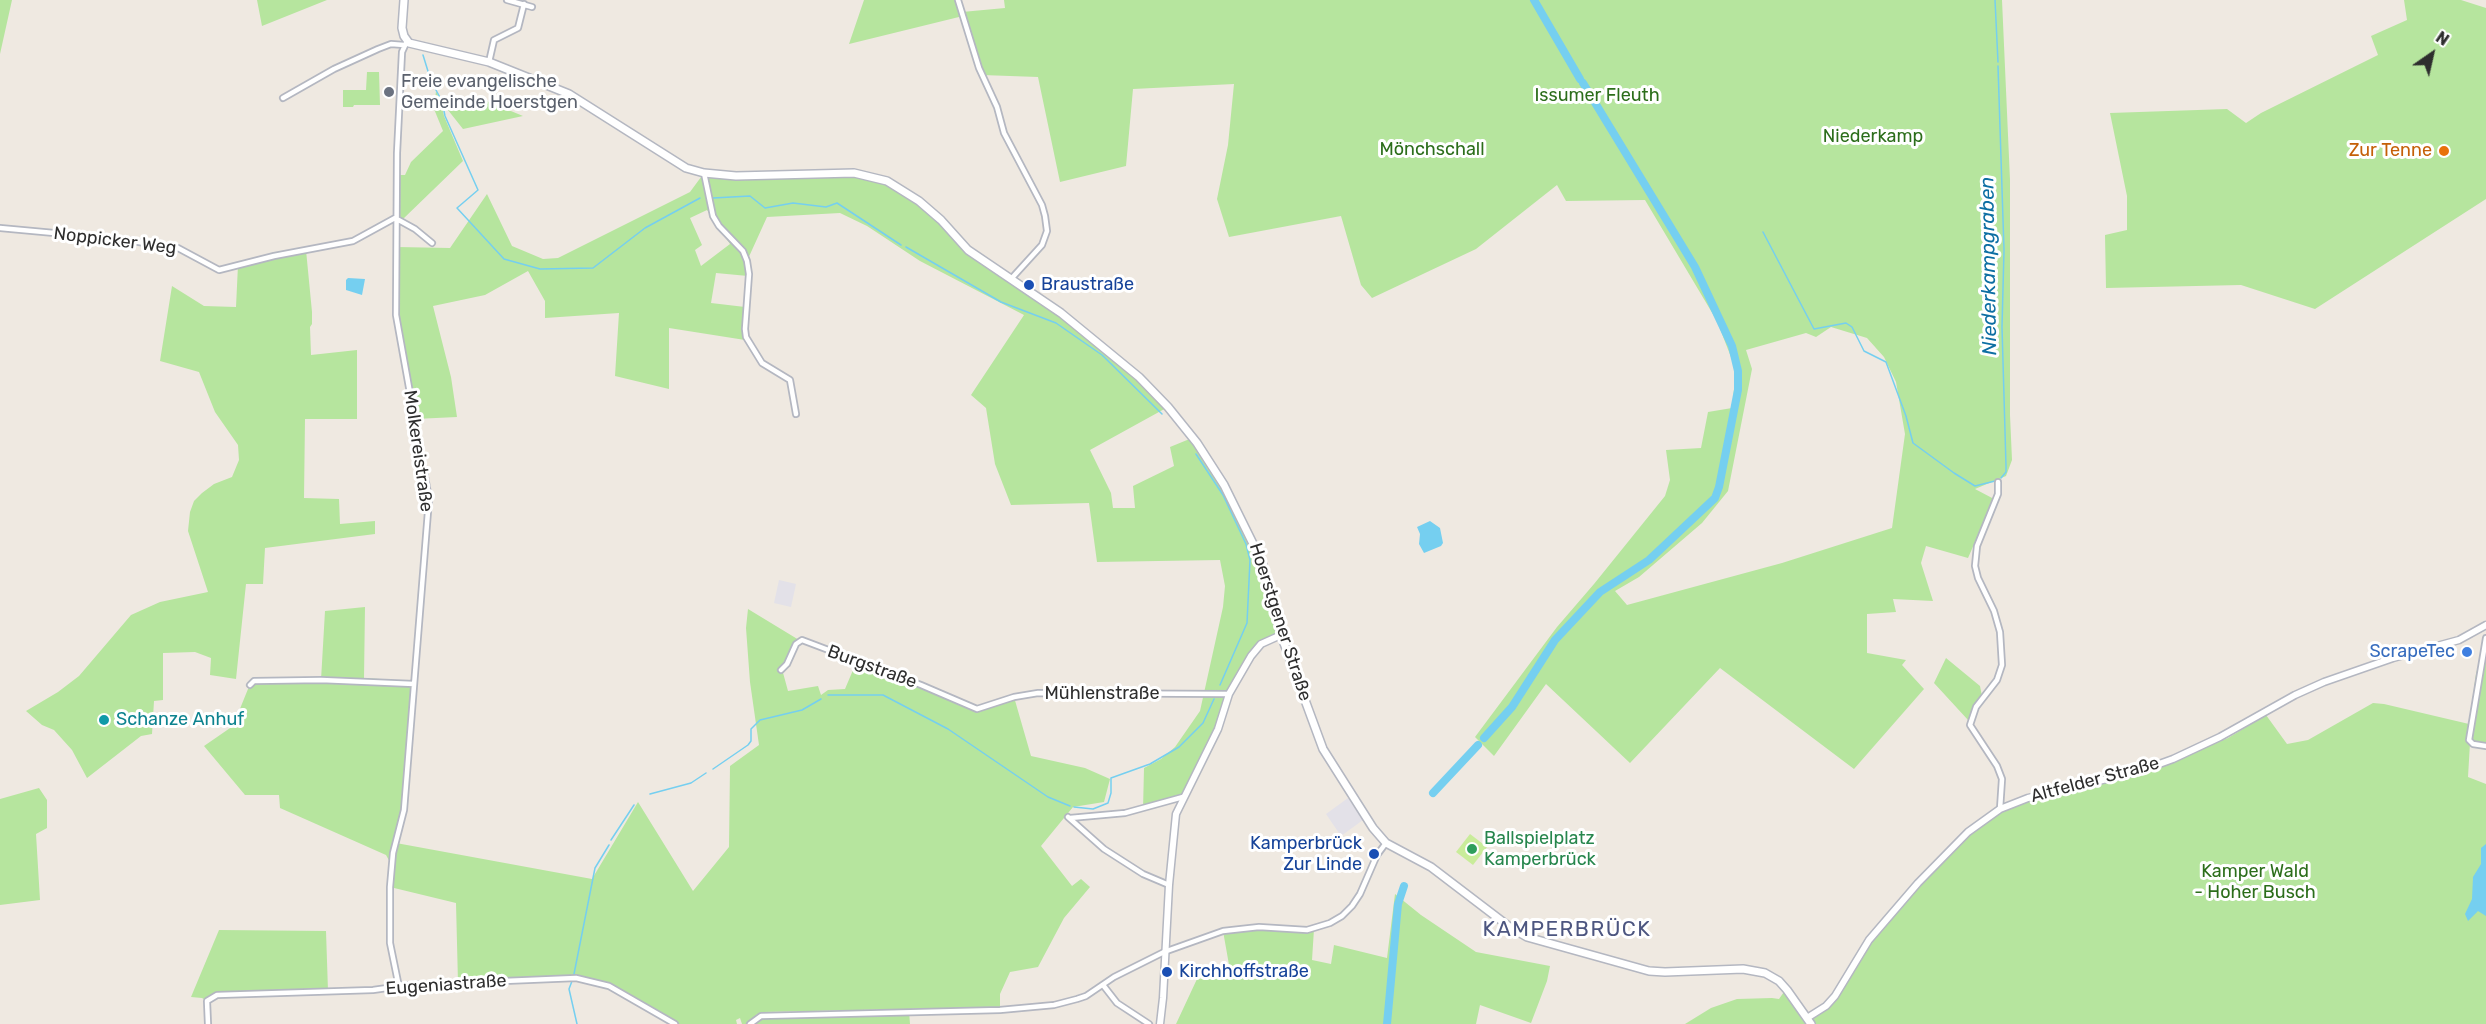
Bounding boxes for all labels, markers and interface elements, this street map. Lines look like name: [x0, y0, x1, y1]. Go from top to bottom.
north arrow: [2402, 24, 2462, 84]
text: N: [2432, 28, 2452, 50]
place label: Freie evangelische Gemeinde Hoerstgen: [401, 71, 578, 113]
marker: Freie evangelische Gemeinde Hoerstgen: [382, 85, 396, 99]
park label: Issumer Fleuth: [1534, 85, 1660, 107]
park label: Niederkamp: [1823, 126, 1923, 148]
park label: Mönchschall: [1379, 139, 1485, 161]
place label: Zur Tenne: [2349, 140, 2432, 162]
marker: Zur Tenne: [2437, 144, 2451, 158]
water label: Niederkampgraben: [1975, 176, 2003, 356]
street label: Noppicker Weg: [52, 223, 178, 259]
place label: Braustraße: [1041, 274, 1134, 296]
marker: Braustraße: [1022, 278, 1036, 292]
street label: Molkereistraße: [399, 389, 437, 513]
street label: Hoerstgener Straße: [1244, 540, 1316, 704]
street label: Burgstraße: [824, 641, 920, 693]
place label: ScrapeTec: [2369, 641, 2455, 663]
marker: ScrapeTec: [2460, 645, 2474, 659]
street label: Mühlenstraße: [1045, 683, 1159, 705]
place label: Schanze Anhuf: [116, 709, 244, 731]
marker: Schanze Anhuf: [97, 713, 111, 727]
street label: Altfelder Straße: [2028, 752, 2162, 808]
place label: Ballspielplatz Kamperbrück: [1484, 828, 1596, 870]
place label: Kamperbrück Zur Linde: [1250, 833, 1362, 876]
marker: Ballspielplatz Kamperbrück: [1465, 842, 1479, 856]
marker: Kamperbrück Zur Linde: [1367, 847, 1381, 861]
park label: Kamper Wald - Hoher Busch: [2194, 861, 2316, 904]
district label: KAMPERBRÜCK: [1483, 917, 1651, 943]
place label: Kirchhoffstraße: [1179, 961, 1309, 983]
marker: Kirchhoffstraße: [1160, 965, 1174, 979]
street label: Eugeniastraße: [385, 970, 507, 1000]

